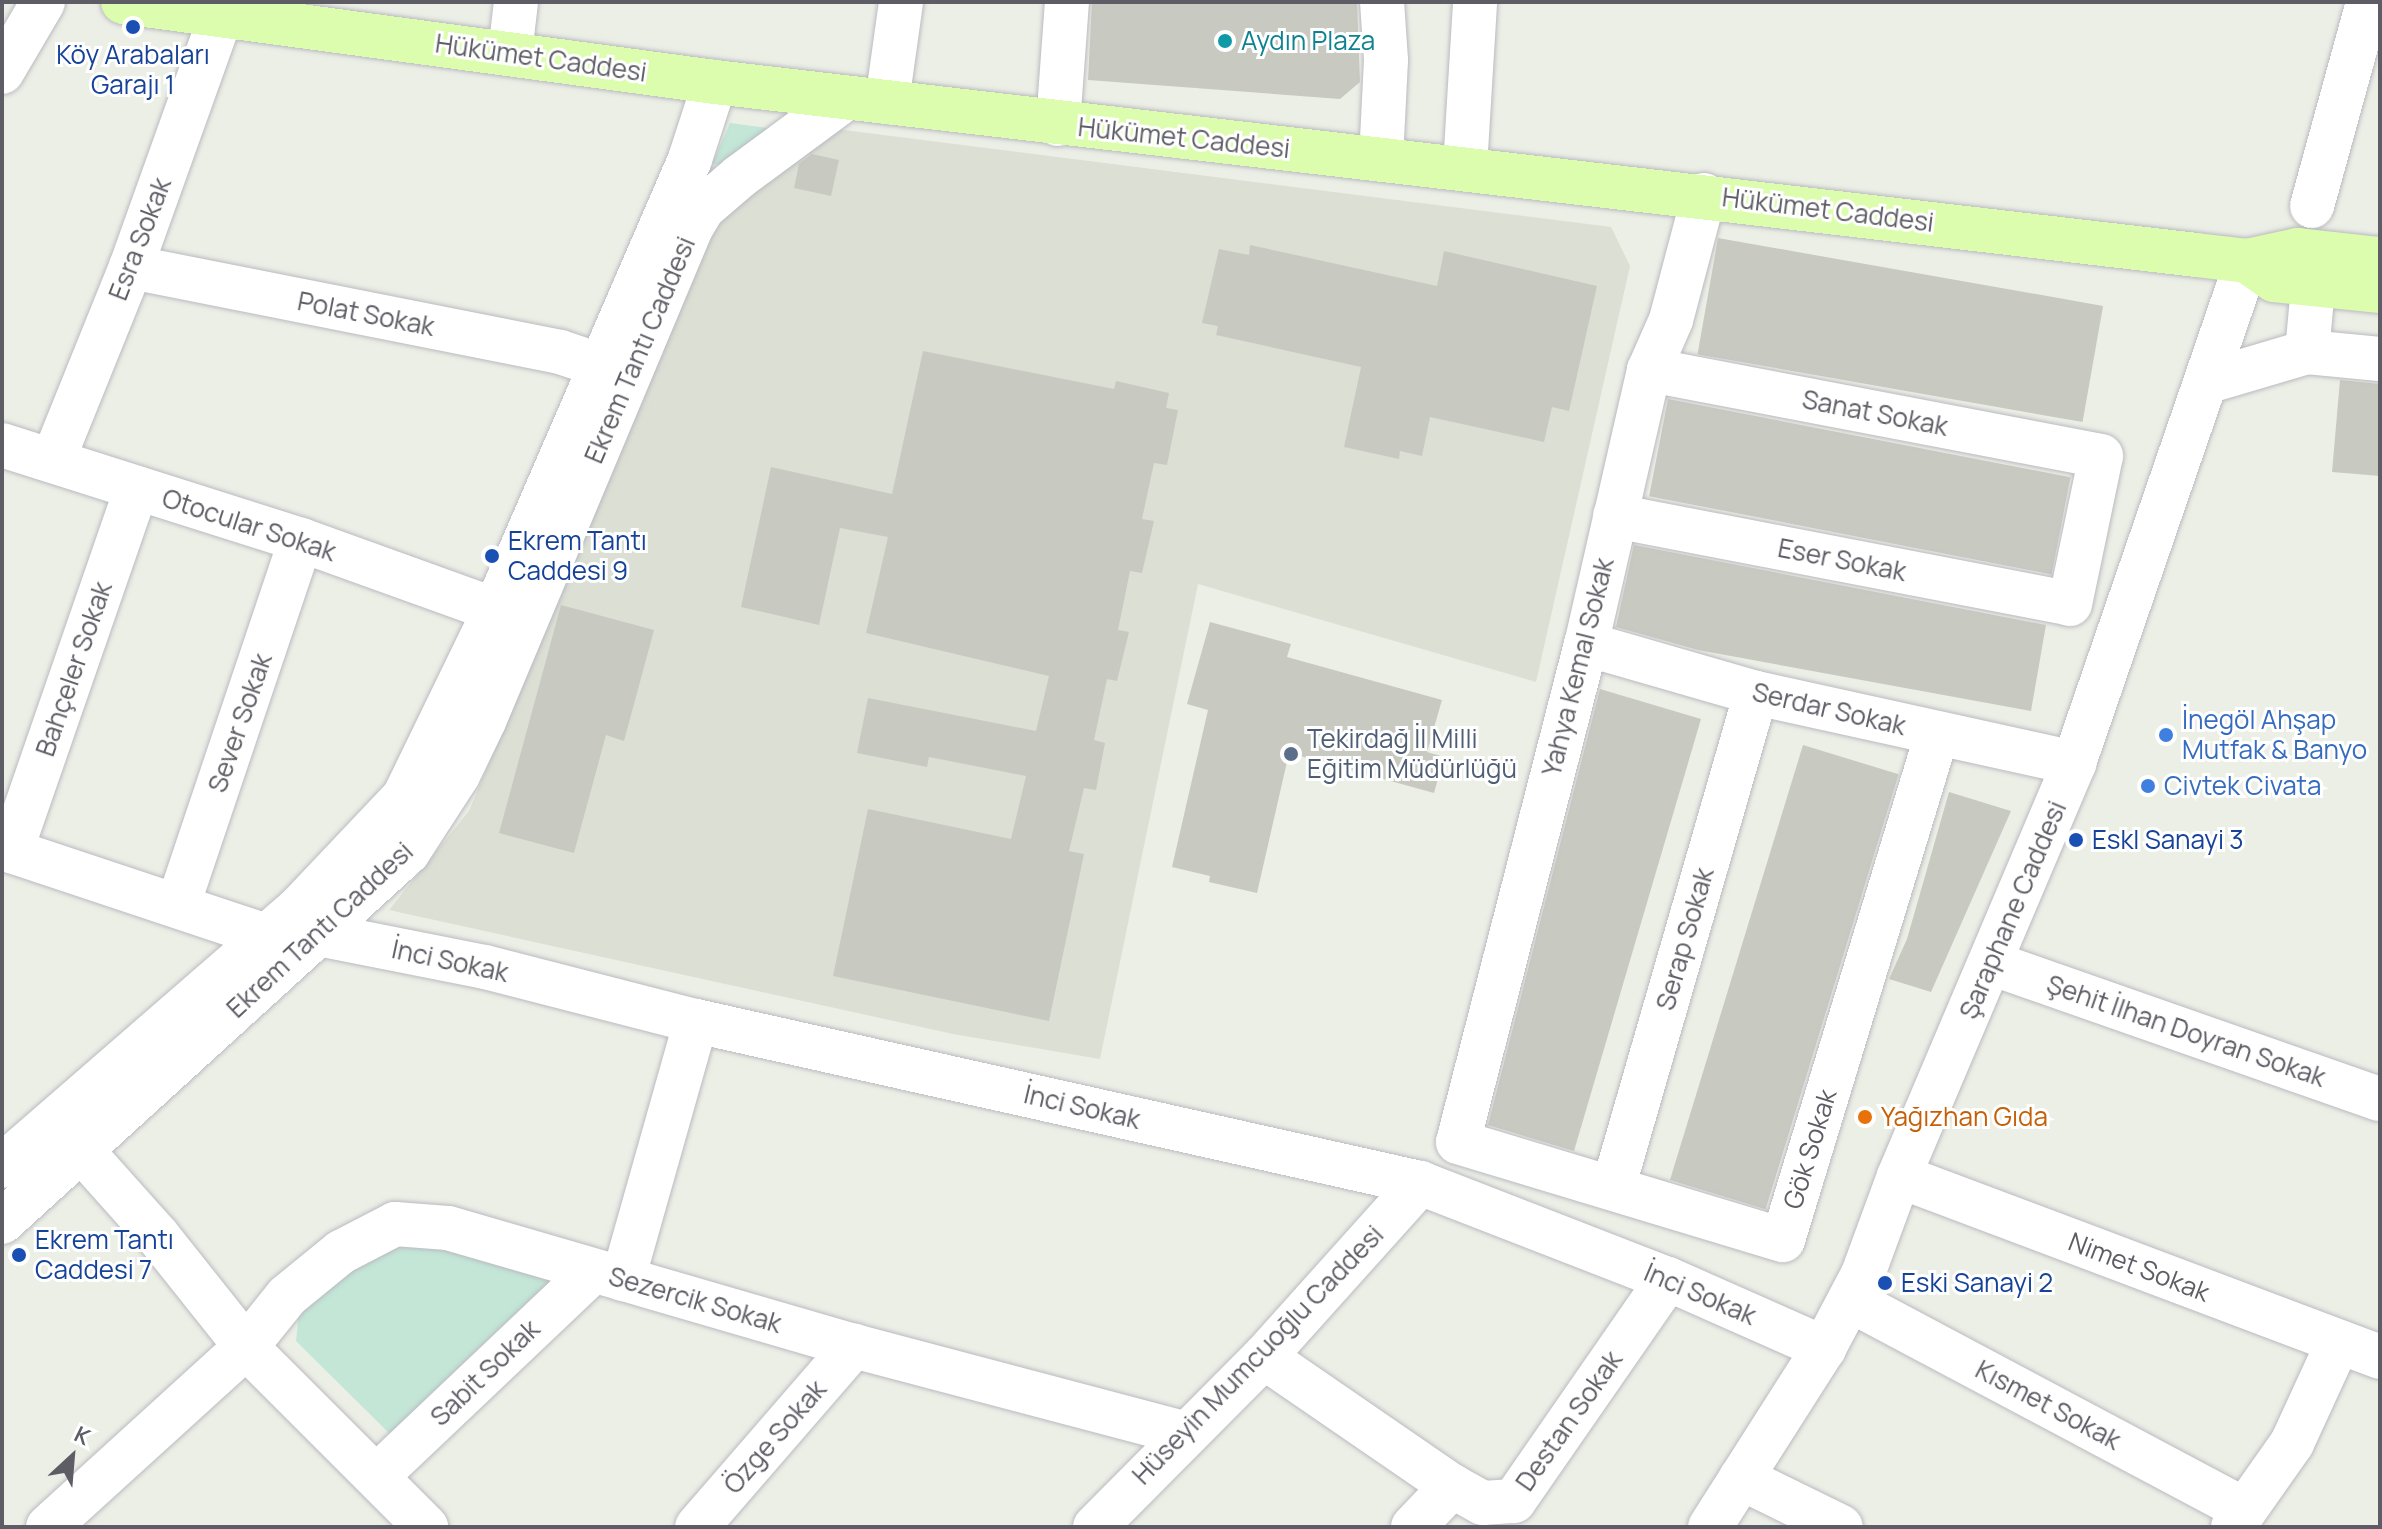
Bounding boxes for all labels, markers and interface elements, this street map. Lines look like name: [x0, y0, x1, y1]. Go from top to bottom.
marker: Köy Arabaları Garajı 1: [124, 18, 142, 36]
place label: Aydın Plaza: [1241, 25, 1375, 57]
street label: Hükümet Caddesi: [433, 28, 649, 88]
marker: Aydın Plaza: [1216, 32, 1234, 50]
place label: Köy Arabaları Garajı 1: [56, 39, 210, 100]
street label: Hükümet Caddesi: [1076, 111, 1292, 165]
street label: Esra Sokak: [102, 173, 178, 305]
street label: Hükümet Caddesi: [1720, 182, 1936, 238]
street label: Ekrem Tantı Caddesi: [578, 232, 702, 468]
street label: Polat Sokak: [295, 285, 437, 343]
street label: Sanat Sokak: [1800, 384, 1950, 442]
street label: Otocular Sokak: [158, 482, 340, 568]
place label: Ekrem Tantı Caddesi 9: [508, 525, 647, 586]
street label: Eser Sokak: [1775, 532, 1909, 588]
marker: Ekrem Tantı Caddesi 9: [483, 547, 501, 565]
street label: Yahya Kemal Sokak: [1536, 555, 1620, 779]
street label: Bahçeler Sokak: [30, 578, 118, 760]
street label: Sever Sokak: [202, 649, 278, 797]
street label: Serdar Sokak: [1749, 676, 1909, 742]
place label: İnegöl Ahşap Mutfak & Banyo: [2182, 704, 2367, 766]
place label: Tekirdağ İl Milli Eğitim Müdürlüğü: [1307, 723, 1517, 784]
marker: İnegöl Ahşap Mutfak & Banyo: [2157, 726, 2175, 744]
marker: Tekirdağ İl Milli Eğitim Müdürlüğü: [1282, 745, 1300, 763]
place label: Civtek Civata: [2164, 770, 2321, 802]
marker: Civtek Civata: [2139, 777, 2157, 795]
street label: Şaraphane Caddesi: [1953, 796, 2073, 1024]
place label: Eskl Sanayi 3: [2092, 824, 2244, 856]
marker: Eskl Sanayi 3: [2067, 831, 2085, 849]
street label: Ekrem Tantı Caddesi: [221, 836, 419, 1024]
street label: Serap Sokak: [1650, 864, 1720, 1014]
street label: İnci Sokak: [389, 933, 511, 989]
street label: Şehit İlhan Doyran Sokak: [2043, 969, 2329, 1093]
street label: İnci Sokak: [1021, 1078, 1143, 1136]
street label: Gök Sokak: [1777, 1085, 1843, 1213]
place label: Yağızhan Gıda: [1881, 1101, 2048, 1133]
marker: Yağızhan Gıda: [1856, 1108, 1874, 1126]
street label: Hüseyin Mumcuoğlu Caddesi: [1126, 1219, 1390, 1491]
place label: Ekrem Tantı Caddesi 7: [35, 1224, 174, 1286]
street label: Nimet Sokak: [2064, 1226, 2214, 1308]
marker: Ekrem Tantı Caddesi 7: [10, 1246, 28, 1264]
street label: İnci Sokak: [1639, 1257, 1761, 1331]
street label: Sezercik Sokak: [605, 1260, 785, 1340]
place label: Eski Sanayi 2: [1901, 1267, 2053, 1299]
marker: Eski Sanayi 2: [1876, 1274, 1894, 1292]
street label: Sabit Sokak: [424, 1313, 546, 1433]
street label: Destan Sokak: [1509, 1345, 1629, 1497]
street label: Kısmet Sokak: [1970, 1354, 2126, 1456]
street label: Özge Sokak: [717, 1374, 833, 1500]
north arrow: [32, 1417, 112, 1497]
text: K: [70, 1419, 95, 1452]

